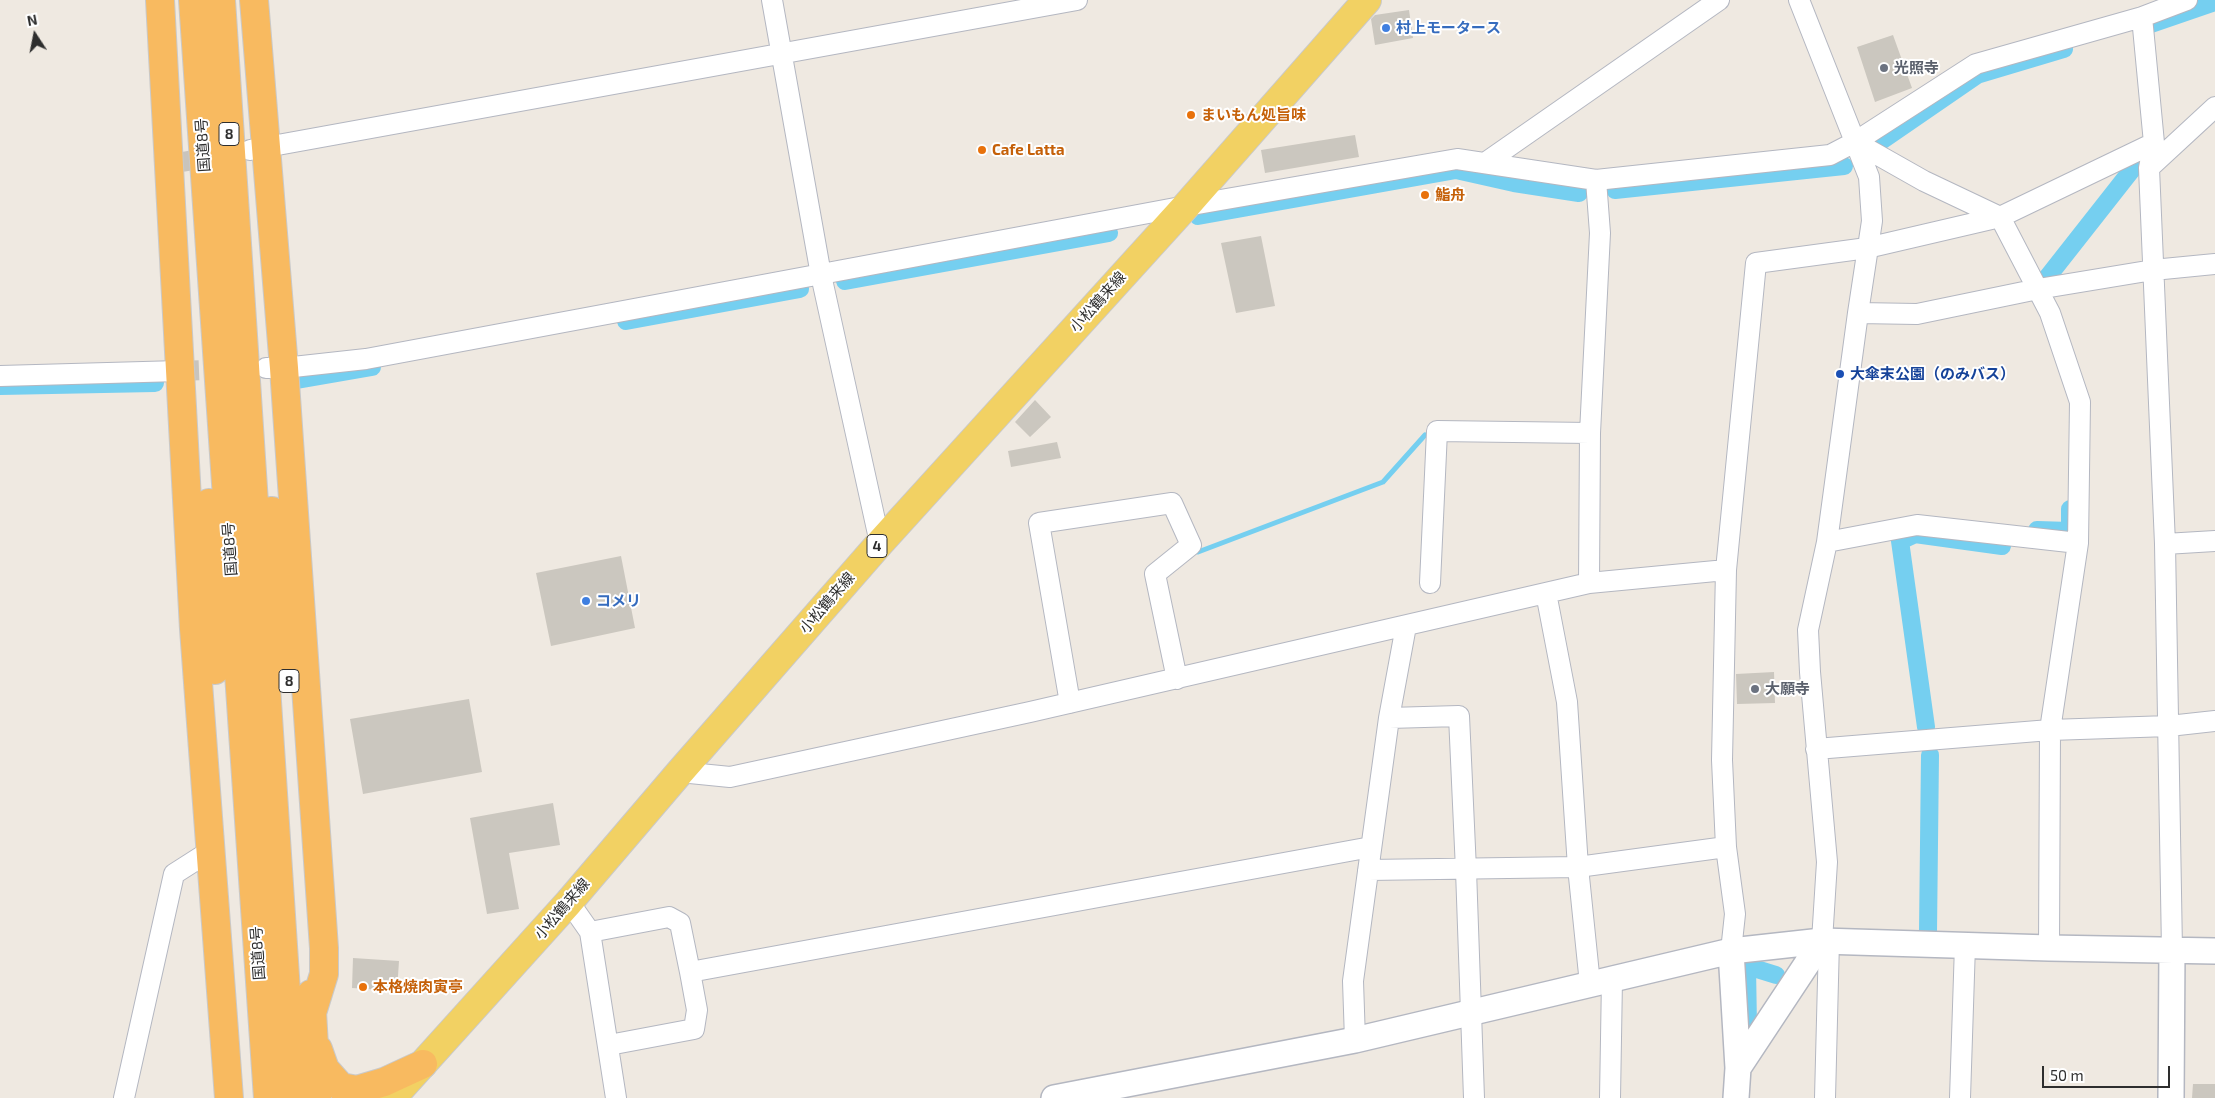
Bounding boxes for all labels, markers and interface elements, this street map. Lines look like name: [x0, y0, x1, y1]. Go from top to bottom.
north arrow: [10, 10, 60, 60]
text: N: [25, 10, 39, 29]
place label: 村上モータース: [1396, 19, 1501, 37]
marker: 村上モータース: [1380, 22, 1392, 34]
place label: 光照寺: [1894, 59, 1939, 77]
marker: 光照寺: [1878, 62, 1890, 74]
place label: まいもん処旨味: [1201, 106, 1306, 124]
marker: まいもん処旨味: [1185, 109, 1197, 121]
street label: 国道8号: [192, 117, 214, 173]
road number: 8: [219, 122, 239, 146]
place label: Cafe Latta: [992, 141, 1064, 159]
marker: Cafe Latta: [976, 144, 988, 156]
place label: 鮨舟: [1435, 186, 1465, 204]
marker: 鮨舟: [1419, 189, 1431, 201]
street label: 小松鶴来線: [1066, 268, 1130, 336]
place label: 大傘末公園（のみバス）: [1850, 365, 2015, 383]
marker: 大傘末公園（のみバス）: [1834, 368, 1846, 380]
street label: 国道8号: [219, 521, 241, 577]
road number: 4: [867, 534, 887, 558]
street label: 小松鶴来線: [796, 569, 858, 637]
place label: コメリ: [596, 592, 641, 610]
marker: コメリ: [580, 595, 592, 607]
road number: 8: [279, 669, 299, 692]
place label: 大願寺: [1765, 680, 1810, 698]
marker: 大願寺: [1749, 683, 1761, 695]
street label: 小松鶴来線: [531, 875, 593, 943]
street label: 国道8号: [247, 925, 269, 981]
place label: 本格焼肉寅亭: [373, 978, 463, 996]
marker: 本格焼肉寅亭: [357, 981, 369, 993]
scale bar: [2045, 1056, 2172, 1088]
text: 50 m: [2050, 1066, 2084, 1084]

